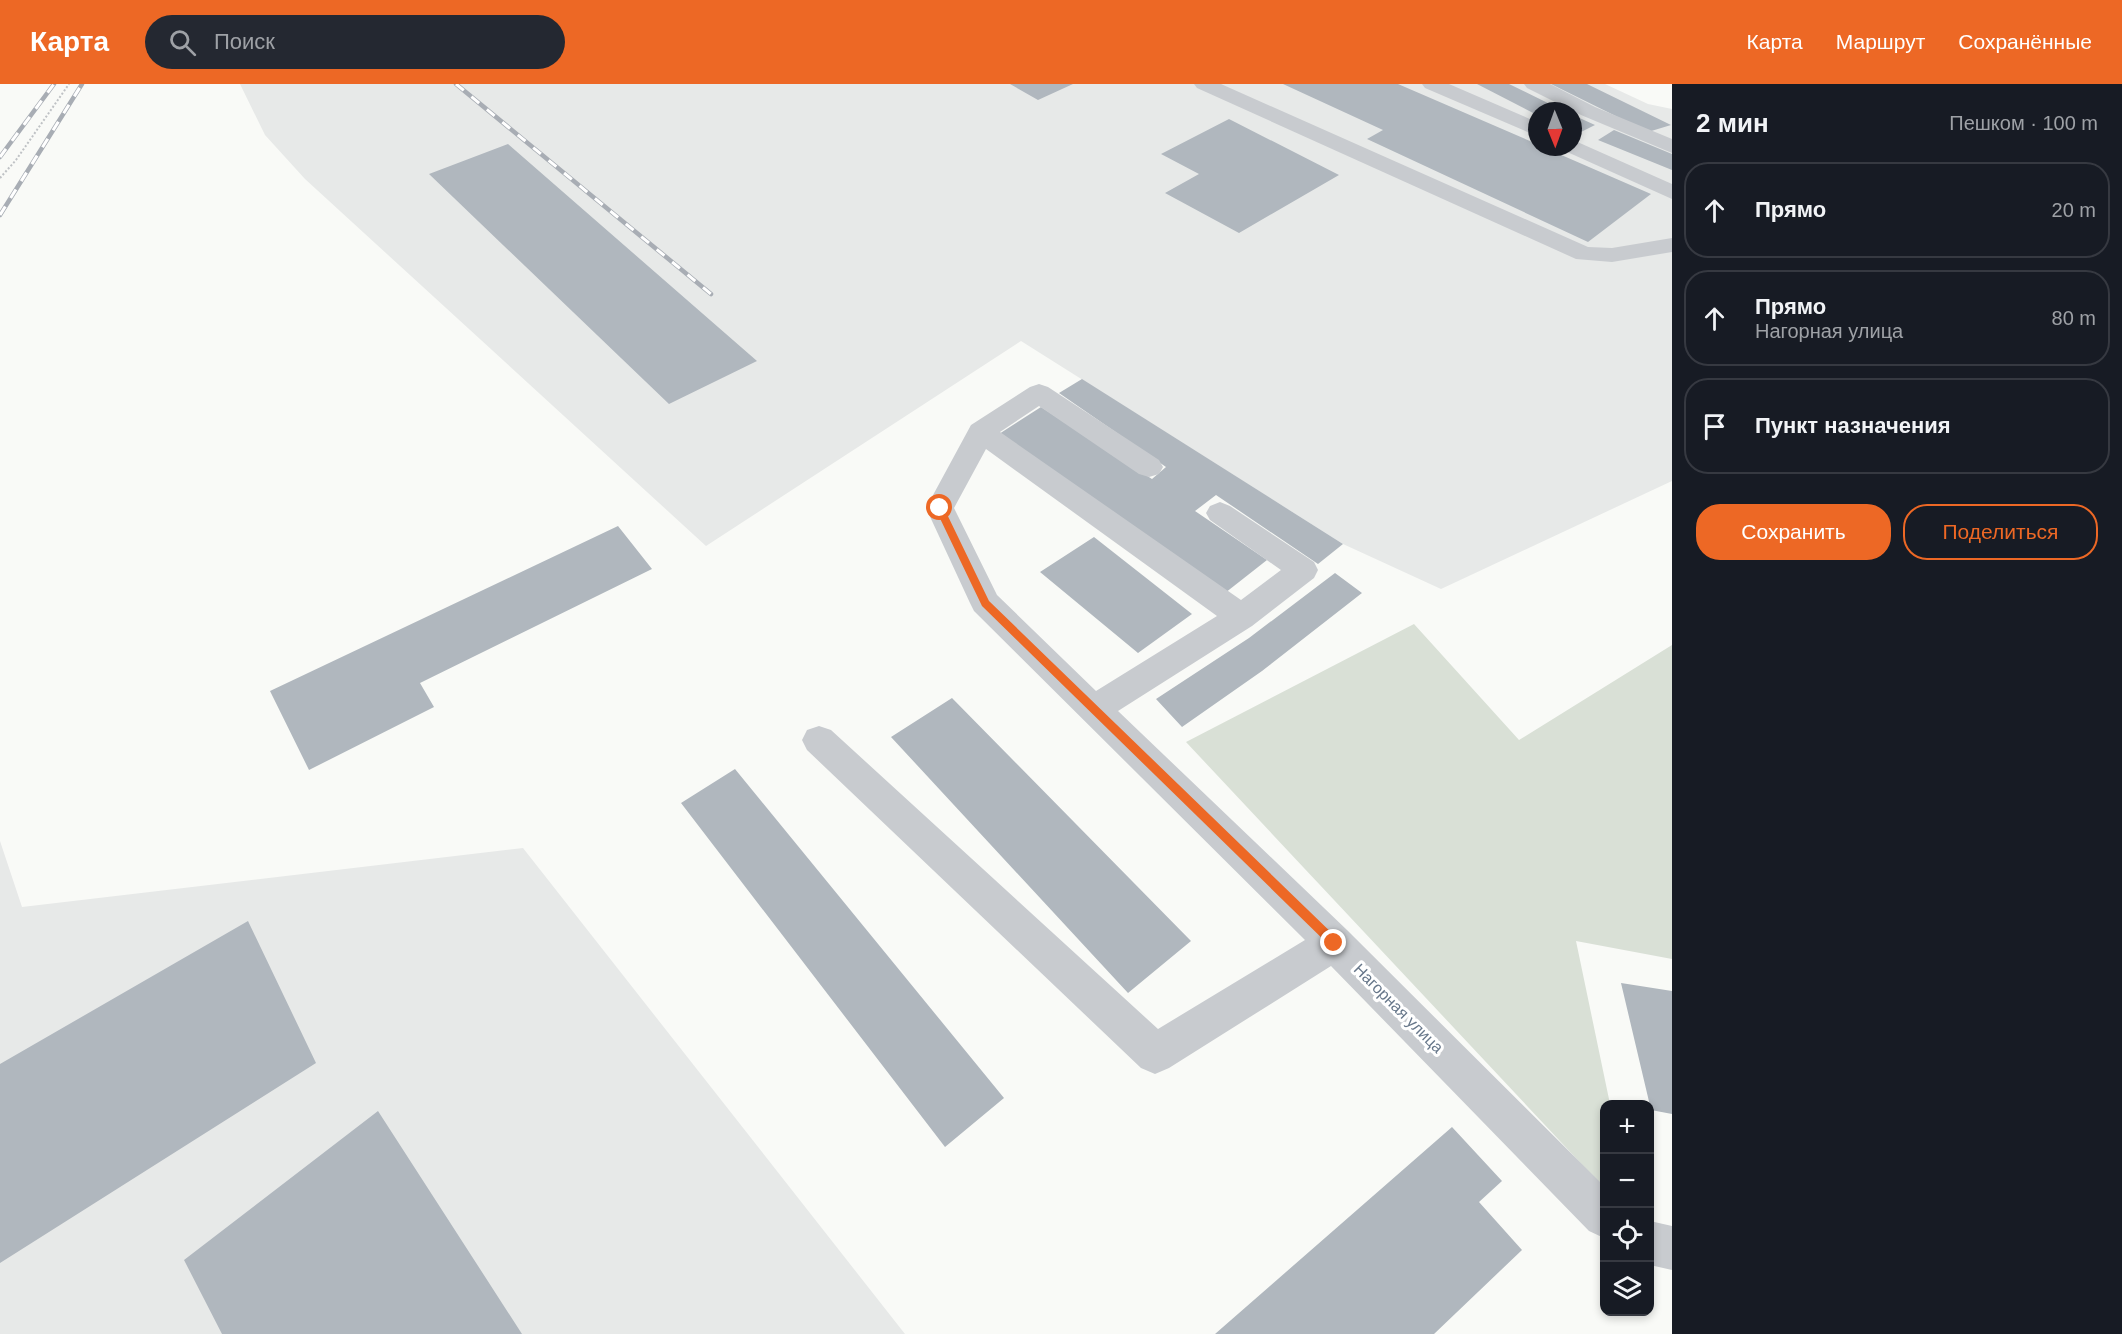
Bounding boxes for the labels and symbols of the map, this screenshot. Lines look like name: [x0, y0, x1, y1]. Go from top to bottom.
north arrow: [1528, 102, 1582, 156]
route start: [926, 494, 952, 520]
route end: [1320, 929, 1346, 955]
street label: Нагорная улица: [1351, 960, 1447, 1056]

